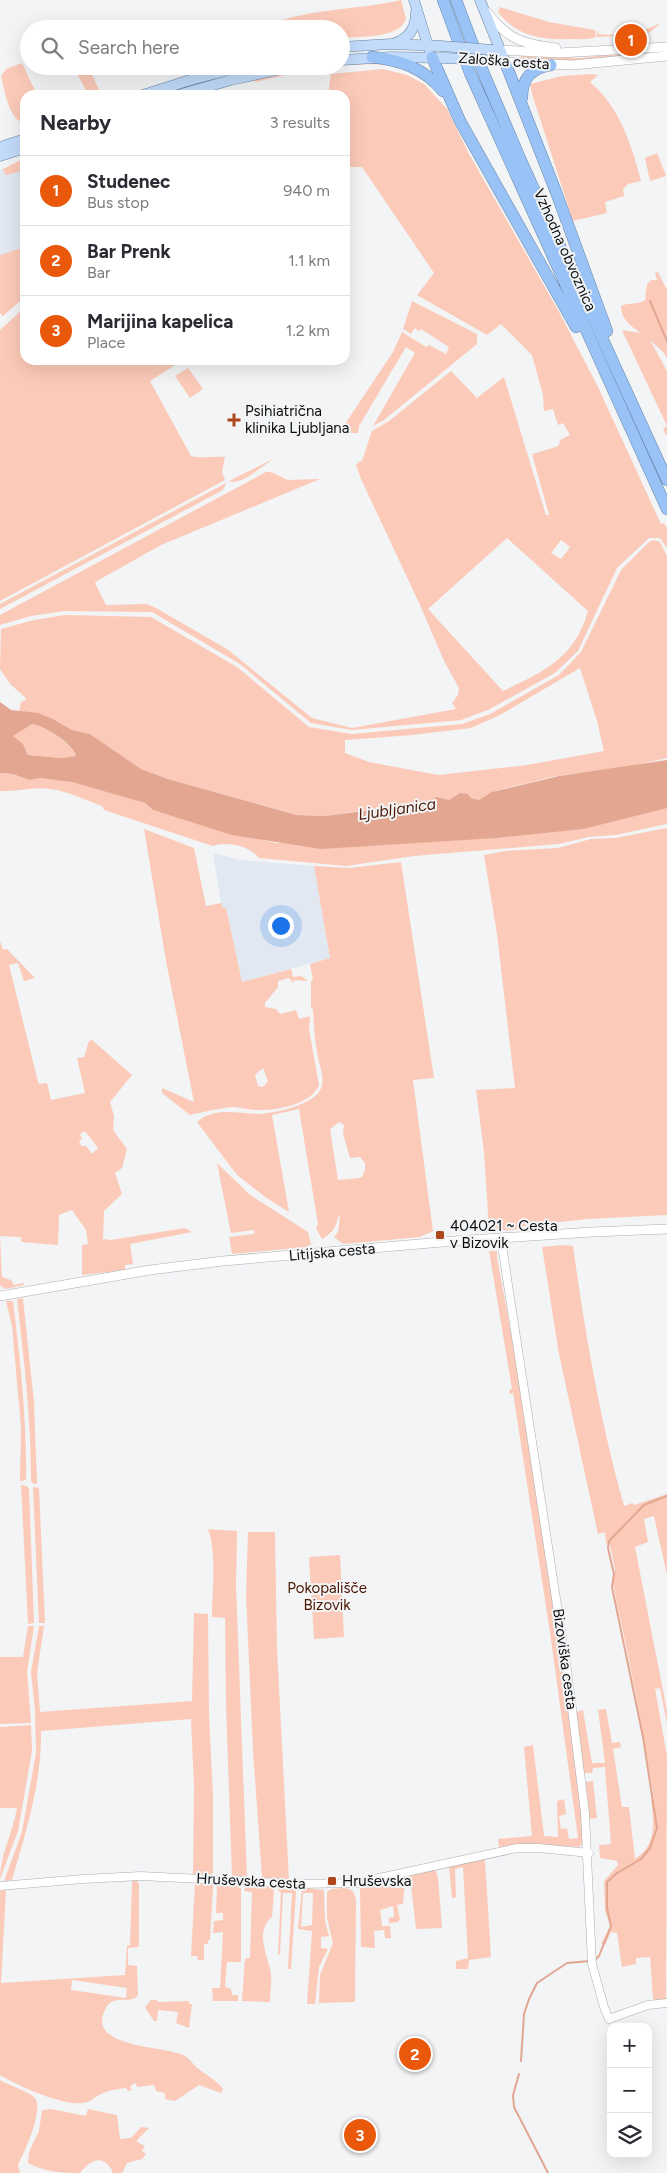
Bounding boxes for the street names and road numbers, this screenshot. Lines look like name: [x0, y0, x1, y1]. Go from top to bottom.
street label: Zaloška cesta: [458, 49, 550, 73]
street label: Vzhodna obvoznica: [530, 186, 600, 314]
street label: Litijska cesta: [288, 1239, 376, 1265]
street label: Bizoviška cesta: [549, 1607, 581, 1711]
street label: Hruševska cesta: [196, 1869, 306, 1893]

